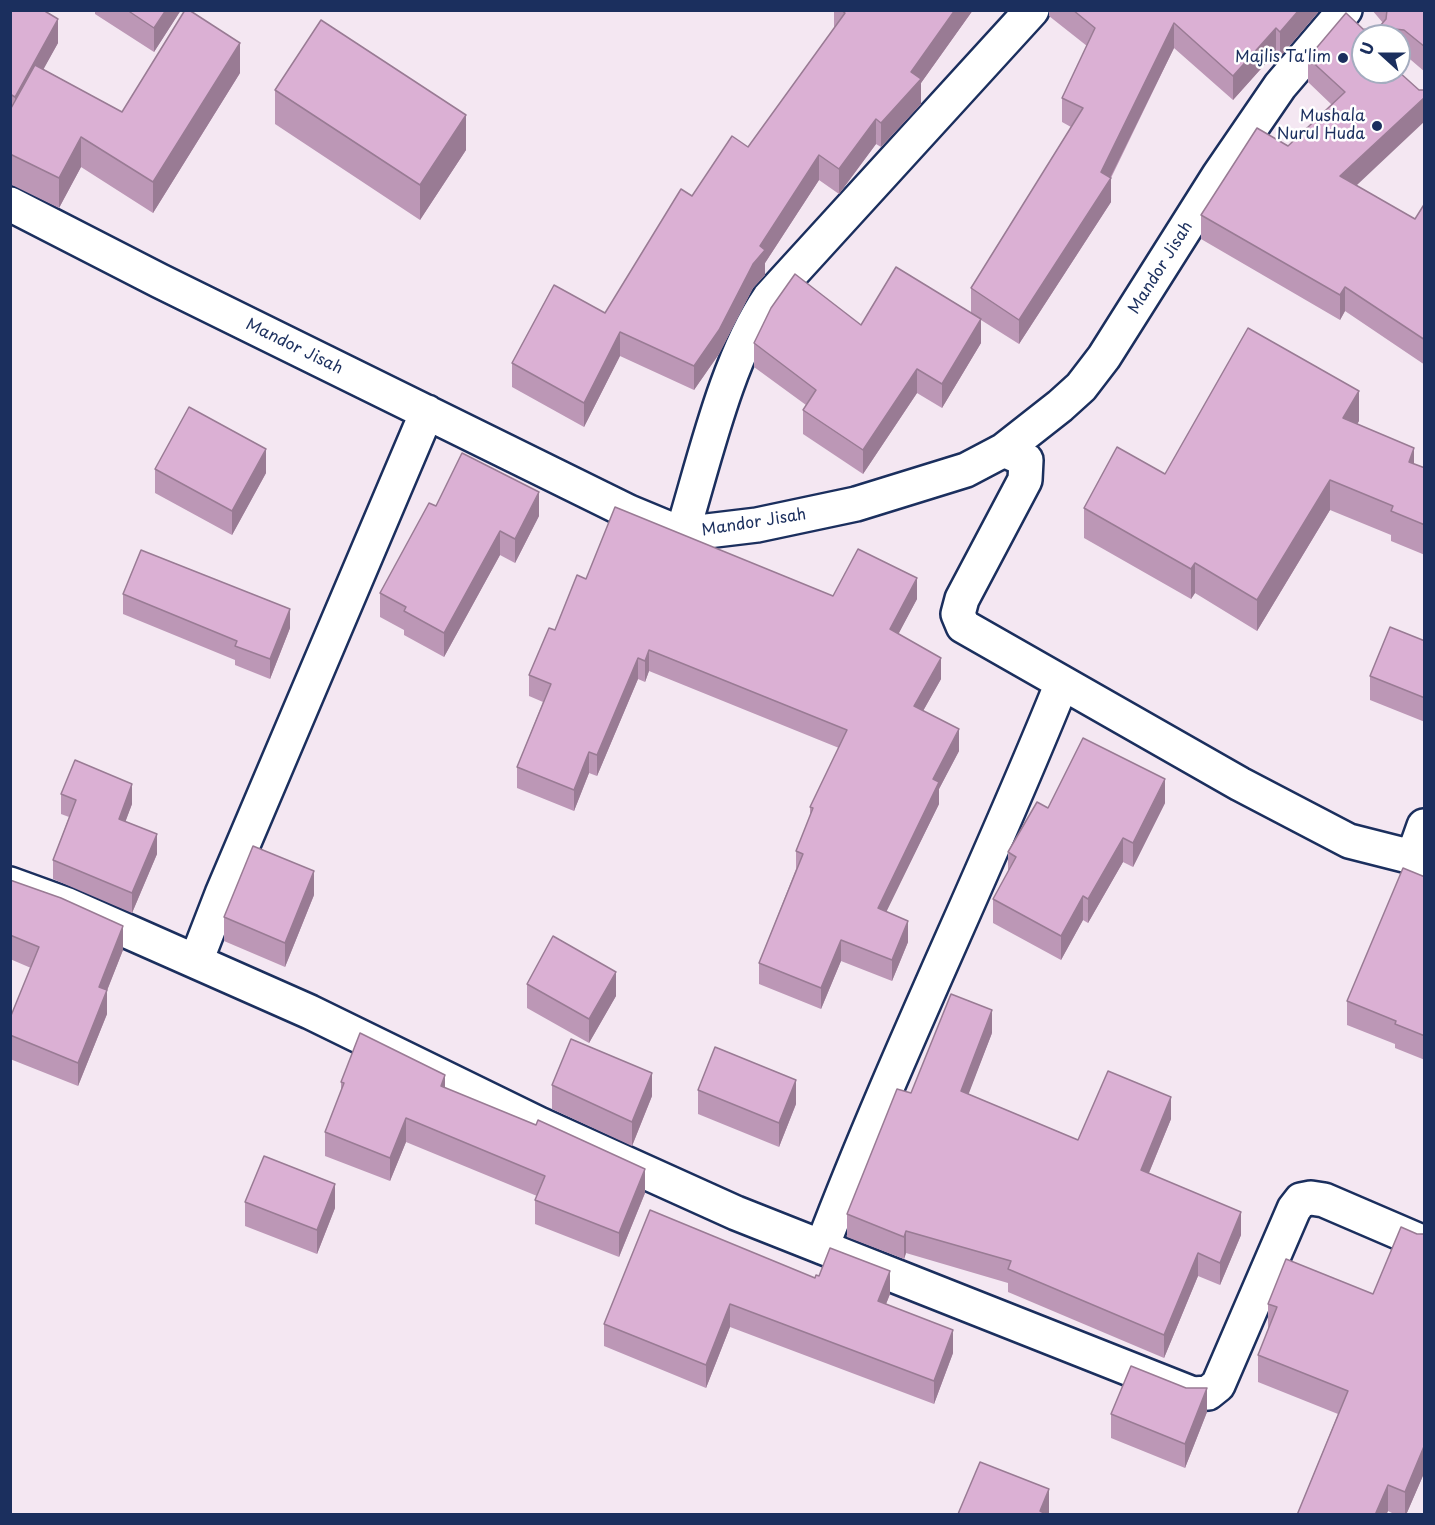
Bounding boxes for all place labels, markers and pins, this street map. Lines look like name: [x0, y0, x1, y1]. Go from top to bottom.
place label: Majlis Ta'lim: [1235, 48, 1331, 68]
marker: Majlis Ta'lim: [1336, 51, 1350, 65]
place label: Mushala Nurul Huda: [1277, 107, 1365, 145]
marker: Mushala Nurul Huda: [1370, 119, 1384, 133]

